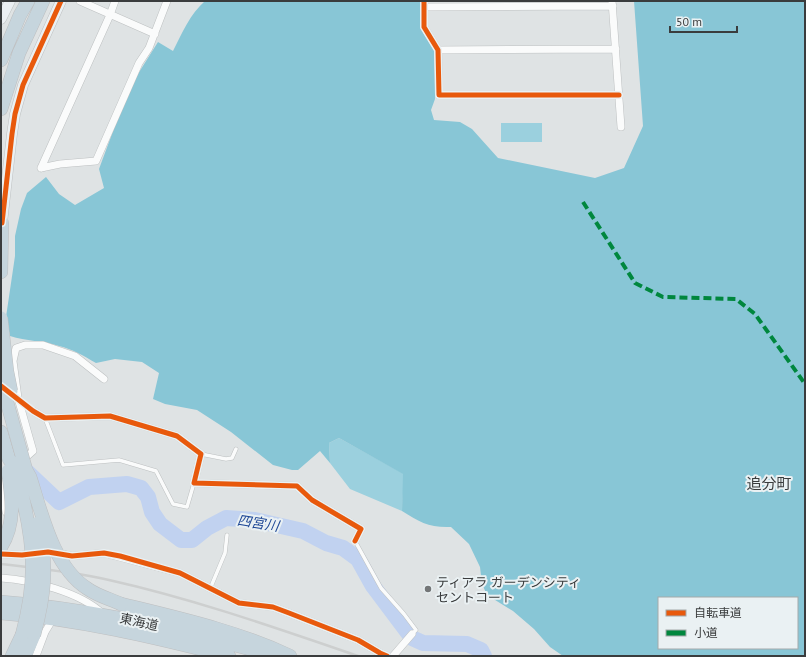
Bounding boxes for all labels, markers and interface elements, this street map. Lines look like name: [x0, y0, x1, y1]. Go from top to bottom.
scale bar: [670, 8, 737, 34]
text: 50 m: [676, 14, 702, 29]
district label: 追分町: [746, 474, 792, 493]
water label: 四宮川: [236, 511, 282, 535]
place label: ティアラ ガーデンシティ セントコート: [436, 574, 581, 606]
marker: ティアラ ガーデンシティ セントコート: [423, 584, 433, 594]
legend: [658, 597, 798, 649]
text: 自転車道: [694, 605, 742, 620]
street label: 東海道: [118, 610, 160, 634]
text: 小道: [694, 625, 718, 640]

